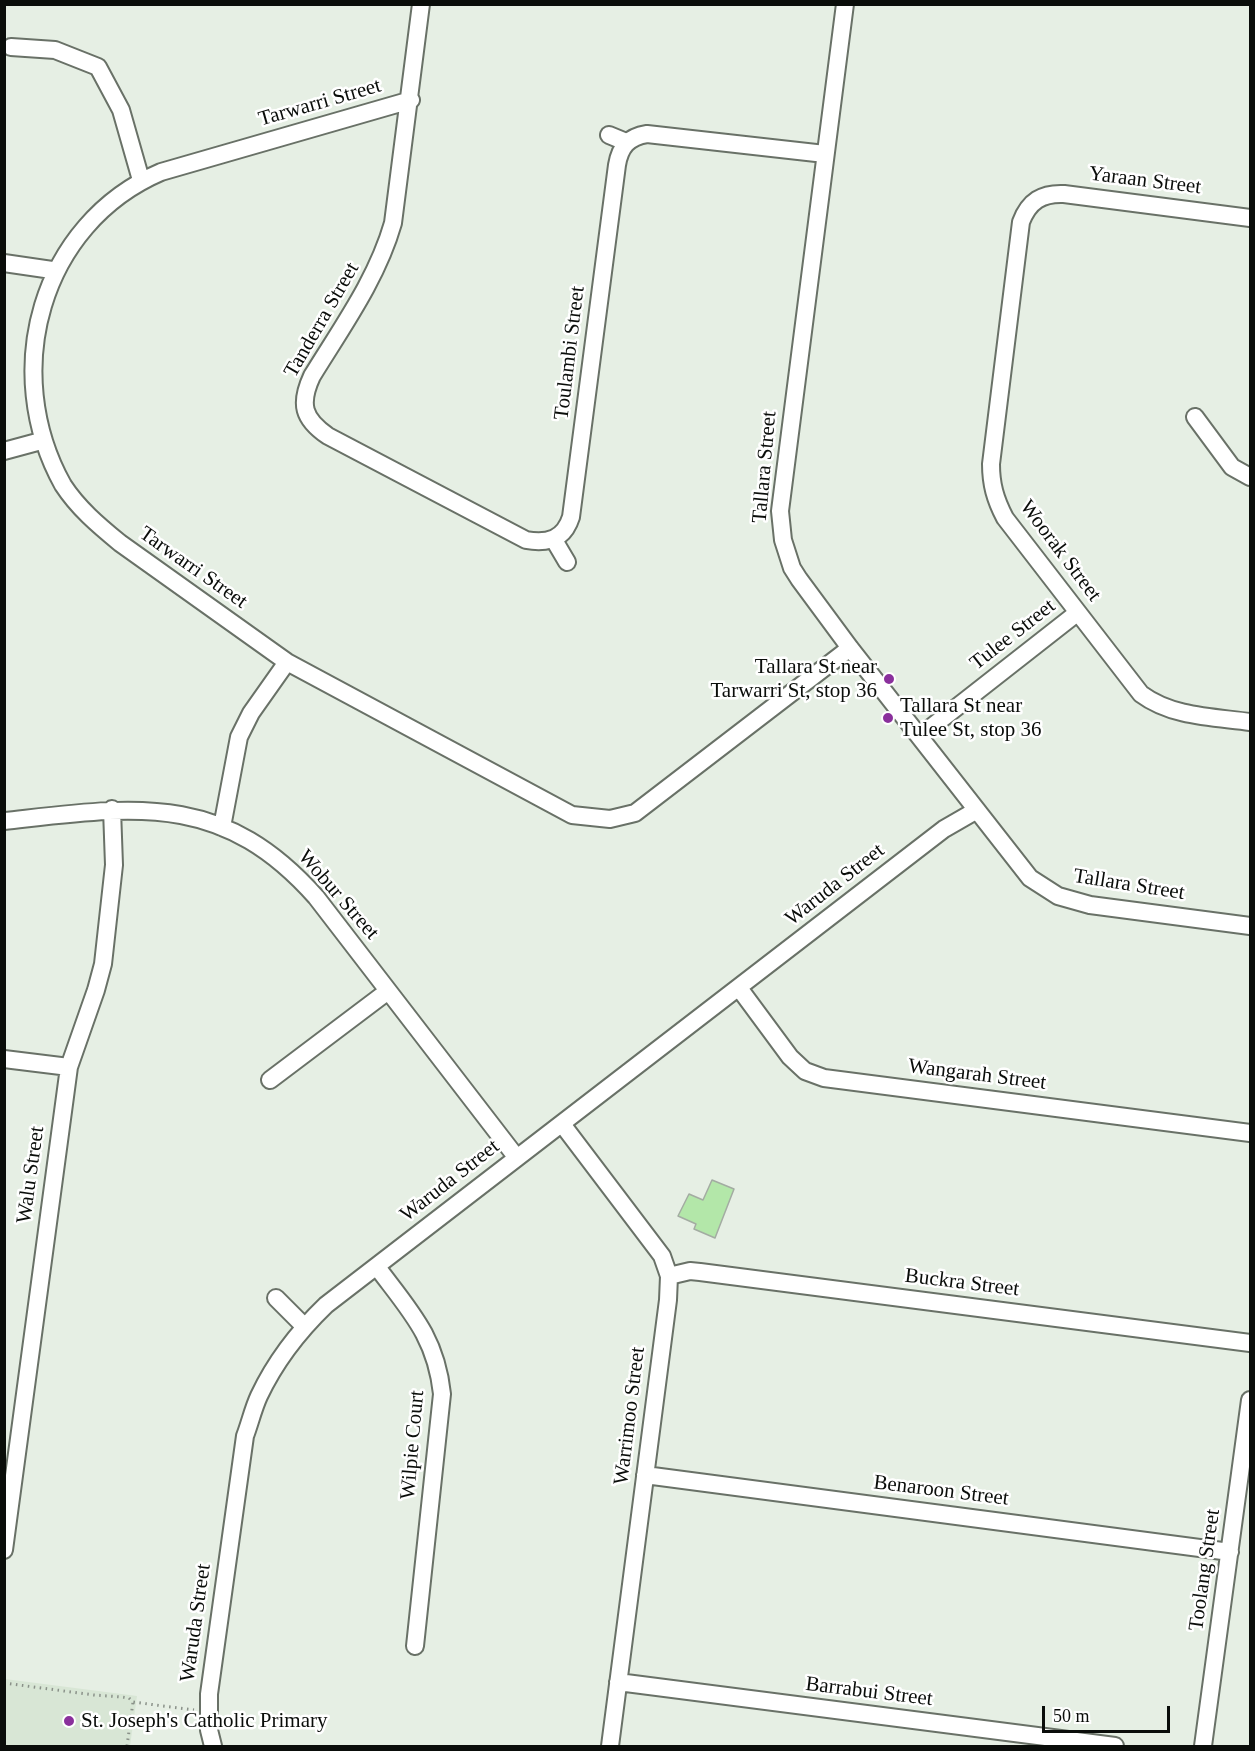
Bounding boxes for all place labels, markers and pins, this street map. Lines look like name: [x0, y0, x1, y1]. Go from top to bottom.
place label: Tallara St near Tarwarri St, stop 36: [710, 654, 877, 704]
marker: Tallara St near Tarwarri St, stop 36: [882, 672, 896, 686]
place label: Tallara St near Tulee St, stop 36: [900, 693, 1042, 743]
marker: Tallara St near Tulee St, stop 36: [881, 711, 895, 725]
place label: St. Joseph's Catholic Primary: [81, 1708, 327, 1734]
marker: St. Joseph's Catholic Primary: [62, 1714, 76, 1728]

